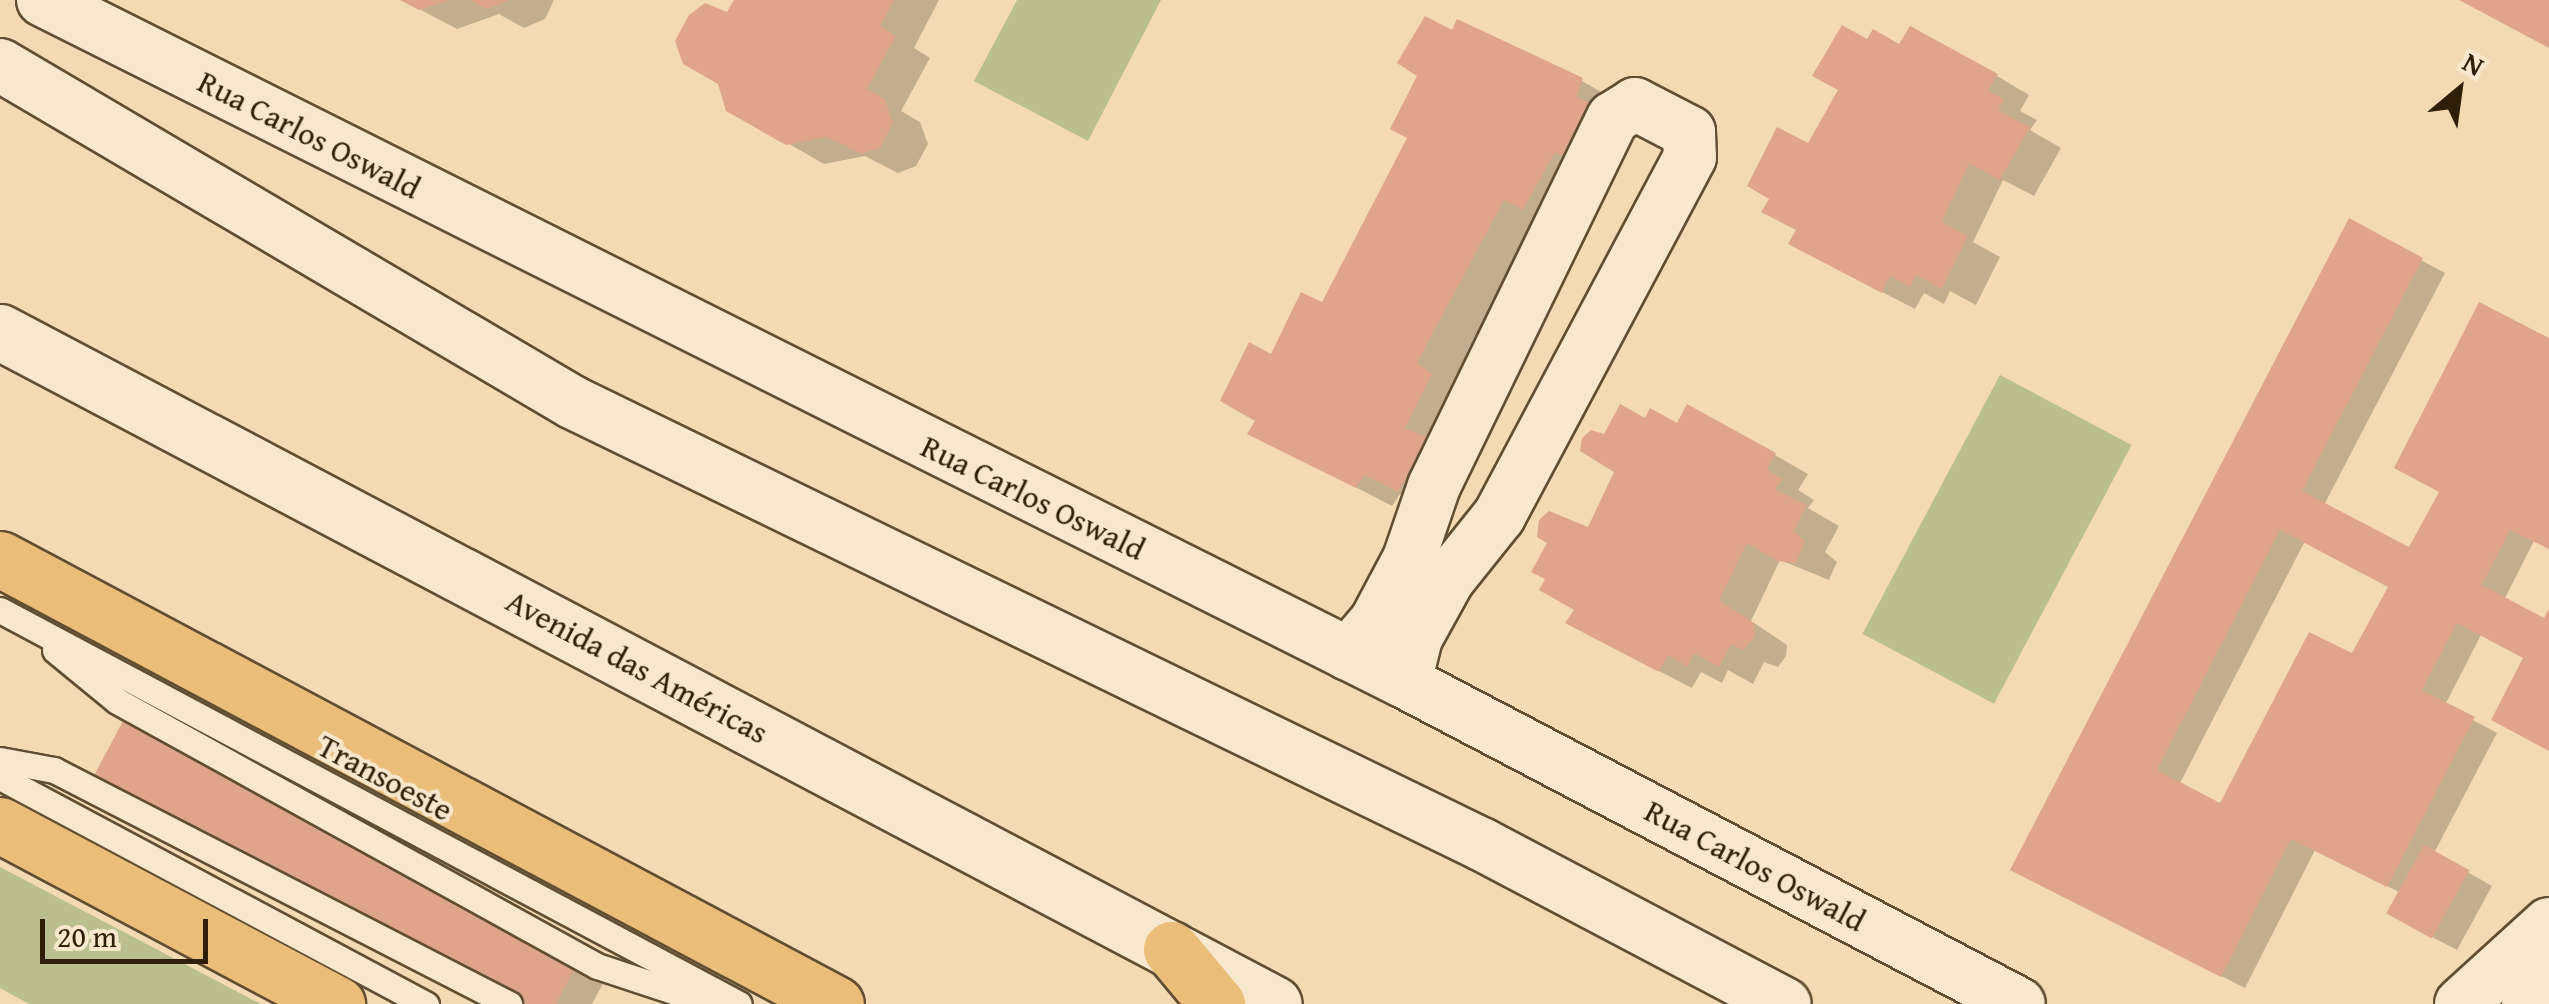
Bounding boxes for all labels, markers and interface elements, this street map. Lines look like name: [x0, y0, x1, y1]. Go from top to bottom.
north arrow: [2409, 40, 2509, 140]
text: N: [2456, 41, 2492, 86]
street label: Rua Carlos Oswald: [191, 62, 427, 208]
street label: Rua Carlos Oswald: [915, 427, 1151, 569]
street label: Avenida das Américas: [500, 582, 774, 752]
street label: Transoeste: [311, 727, 459, 829]
street label: Rua Carlos Oswald: [1638, 792, 1872, 940]
scale bar: [45, 899, 212, 961]
text: 20 m: [57, 914, 117, 958]

